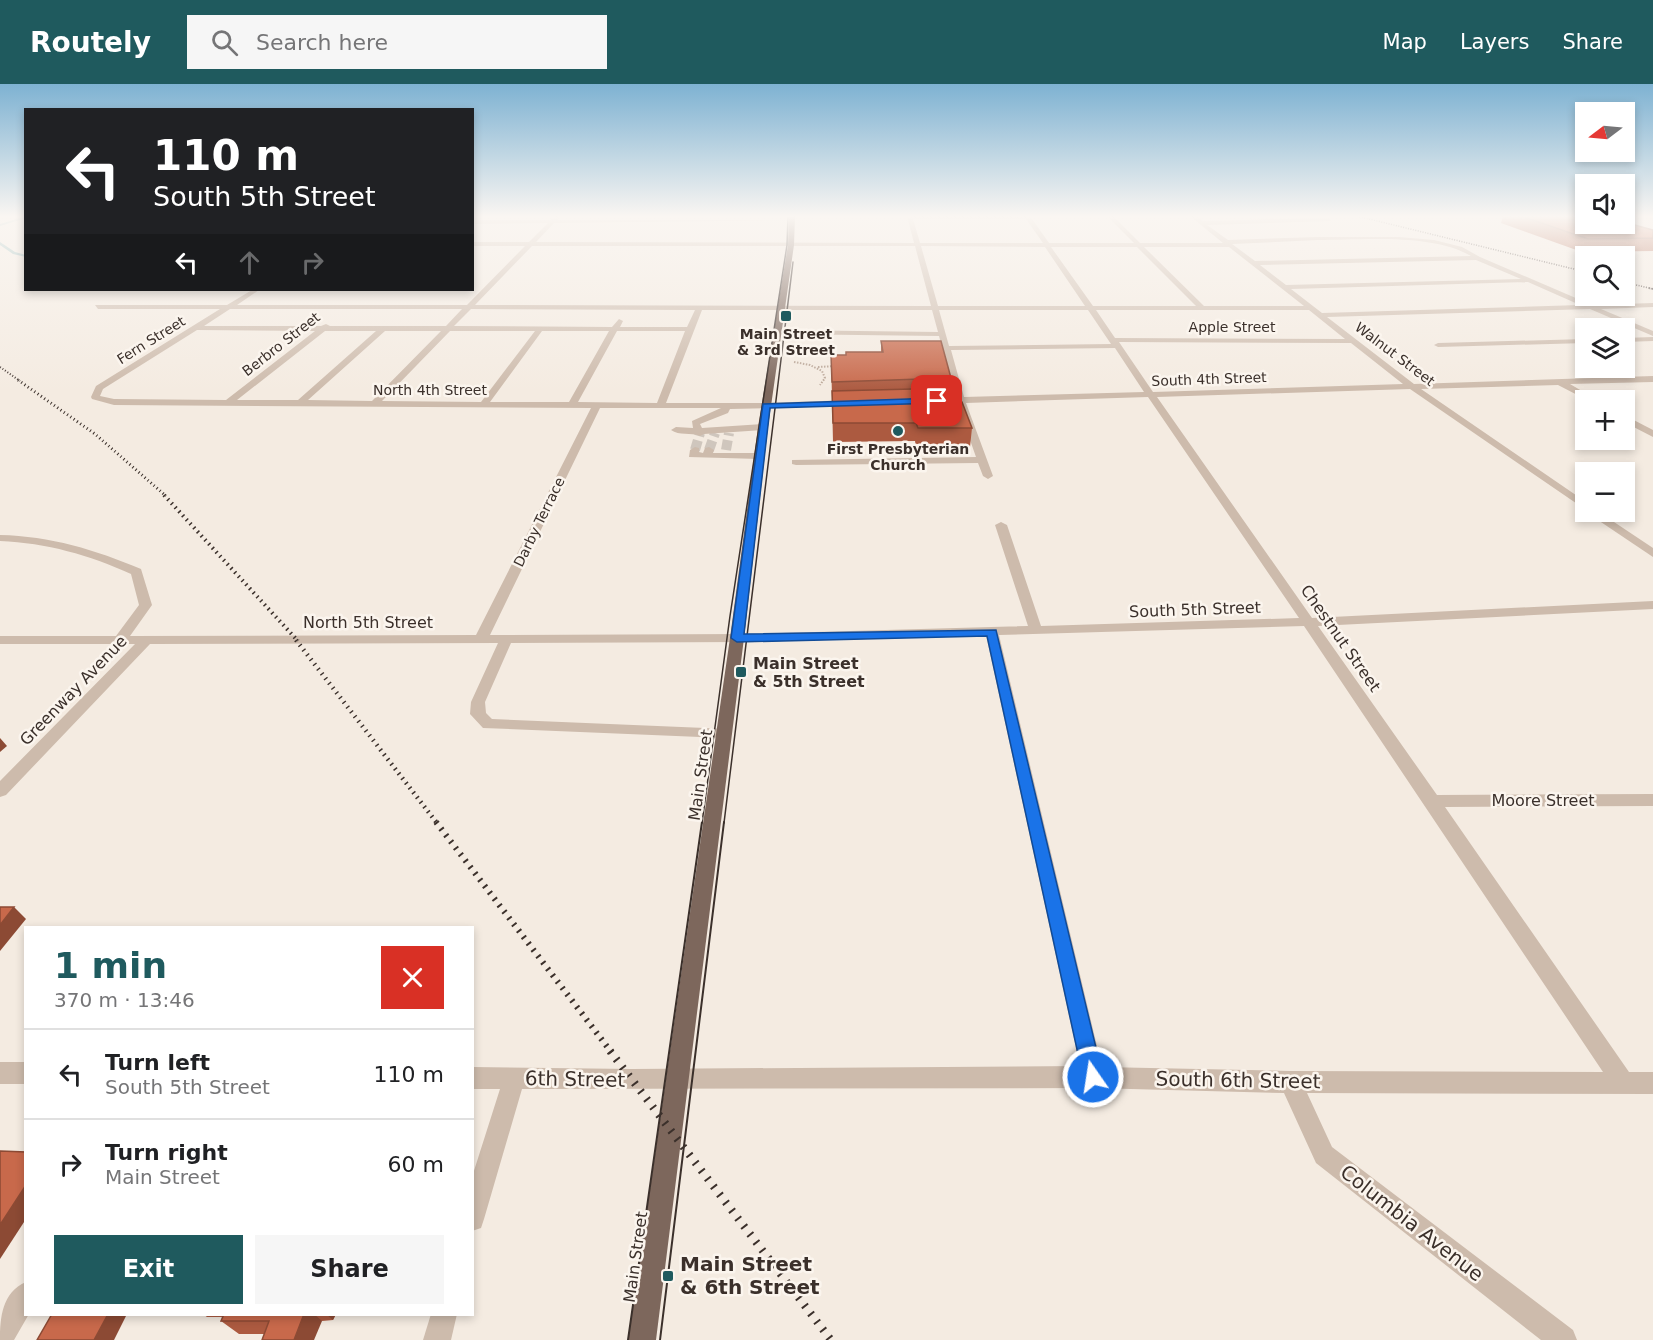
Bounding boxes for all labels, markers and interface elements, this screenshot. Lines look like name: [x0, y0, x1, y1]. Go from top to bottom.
search box: [187, 15, 607, 69]
text: Routely: [30, 26, 151, 59]
icon: search: [208, 26, 241, 59]
text: Search here: [256, 30, 388, 55]
text: Map: [1383, 30, 1427, 54]
text: Layers: [1460, 30, 1529, 54]
text: Share: [1562, 30, 1623, 54]
north arrow: [1575, 102, 1635, 162]
map controls: [1575, 102, 1635, 522]
text: 110 m: [153, 131, 299, 180]
icon: left: [54, 132, 132, 210]
button: sound: [1575, 174, 1635, 234]
text: South 5th Street: [153, 181, 376, 212]
icon: left: [170, 246, 203, 279]
icon: ahead: [233, 246, 266, 279]
icon: right: [296, 246, 329, 279]
button: search: [1575, 246, 1635, 306]
street label: Berbro Street: [239, 308, 323, 379]
marker: Main Street & 3rd Street: [779, 309, 793, 323]
street label: Fern Street: [114, 312, 188, 367]
button: layers: [1575, 318, 1635, 378]
street label: Apple Street: [1189, 319, 1276, 335]
street label: Walnut Street: [1352, 319, 1438, 389]
place label: Main Street & 3rd Street: [737, 326, 835, 358]
street label: South 4th Street: [1151, 369, 1267, 389]
pin: [911, 375, 962, 426]
street label: North 4th Street: [373, 382, 487, 398]
icon: arrive: [920, 384, 953, 417]
button: +: [1575, 390, 1635, 450]
marker: First Presbyterian Church: [891, 424, 905, 438]
place label: First Presbyterian Church: [827, 441, 969, 473]
button: −: [1575, 462, 1635, 522]
street label: Darby Terrace: [510, 475, 568, 569]
street label: Chestnut Street: [1297, 581, 1385, 695]
street label: South 5th Street: [1129, 598, 1261, 621]
street label: North 5th Street: [303, 613, 433, 632]
street label: Greenway Avenue: [16, 631, 131, 749]
place label: Main Street & 5th Street: [753, 654, 865, 691]
marker: Main Street & 5th Street: [734, 665, 748, 679]
street label: Main Street: [685, 728, 716, 822]
street label: Moore Street: [1491, 791, 1595, 810]
text: 1 min: [54, 945, 167, 986]
button: close: [381, 946, 444, 1009]
text: 370 m · 13:46: [54, 988, 195, 1012]
position arrow: [1061, 1045, 1125, 1109]
text: Turn left: [105, 1050, 210, 1075]
icon: left: [54, 1058, 87, 1091]
text: 110 m: [374, 1062, 444, 1087]
street label: 6th Street: [525, 1066, 626, 1092]
street label: South 6th Street: [1155, 1067, 1321, 1093]
text: South 5th Street: [105, 1075, 270, 1099]
text: Turn right: [105, 1140, 228, 1165]
icon: right: [54, 1148, 87, 1181]
text: 60 m: [388, 1152, 444, 1177]
street label: Columbia Avenue: [1336, 1160, 1488, 1286]
text: Main Street: [105, 1165, 220, 1189]
street label: Main Street: [620, 1210, 651, 1304]
button: Exit: [54, 1235, 243, 1304]
button: Share: [255, 1235, 444, 1304]
place label: Main Street & 6th Street: [680, 1252, 820, 1299]
marker: Main Street & 6th Street: [661, 1269, 675, 1283]

